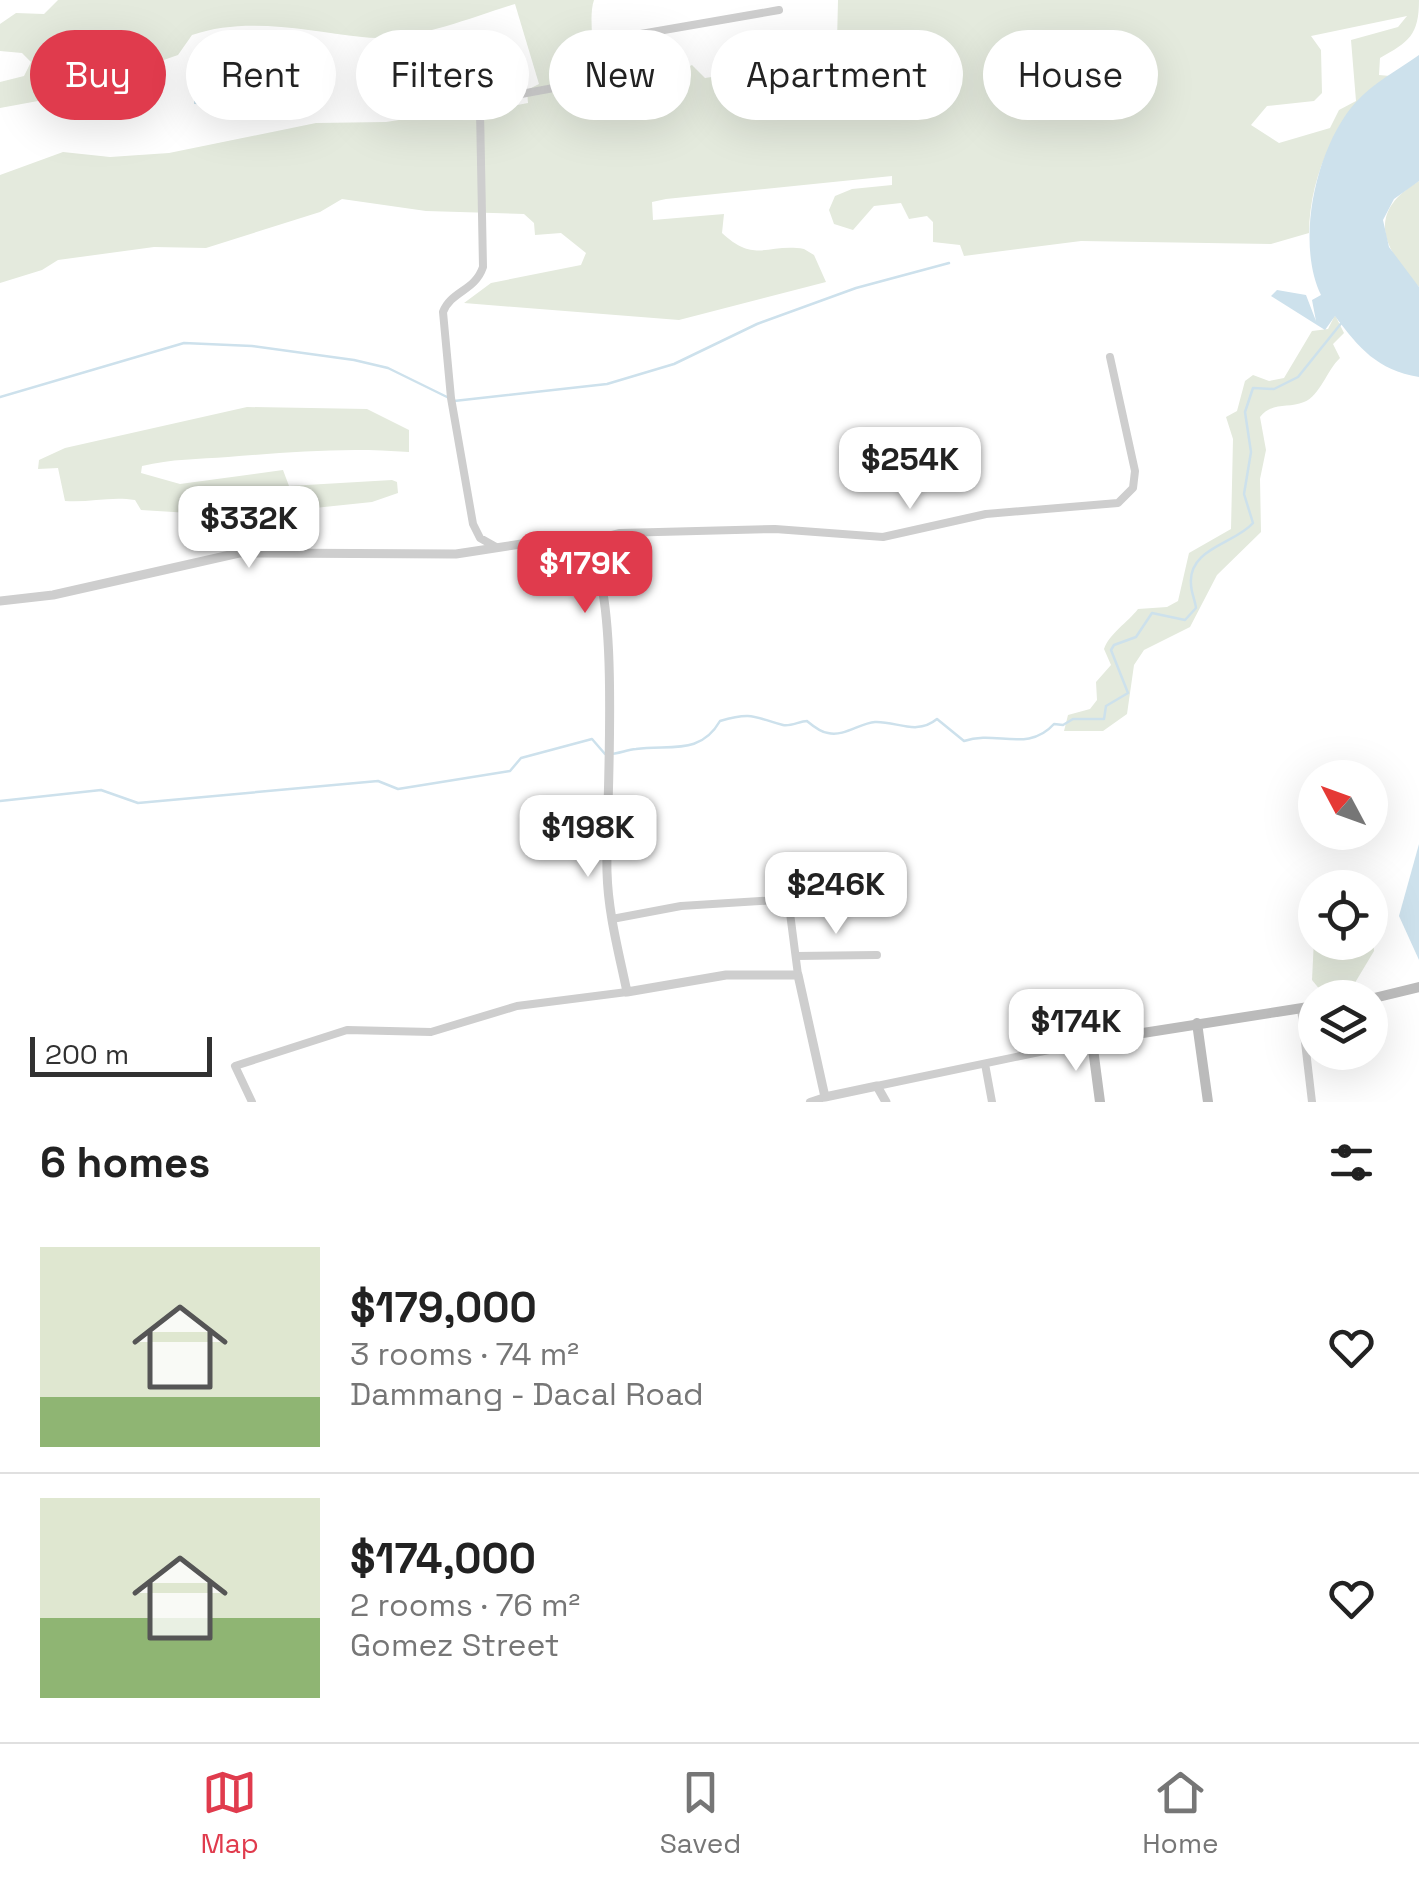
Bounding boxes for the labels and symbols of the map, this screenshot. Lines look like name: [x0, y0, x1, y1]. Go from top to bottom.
pin: $254K: [840, 427, 980, 512]
pin: $332K: [179, 486, 319, 571]
pin: $179K: [515, 531, 655, 616]
north arrow: [1298, 760, 1388, 850]
pin: $198K: [518, 795, 658, 880]
pin: $246K: [766, 852, 906, 937]
pin: $174K: [1006, 989, 1146, 1074]
scale bar: [30, 1032, 212, 1076]

